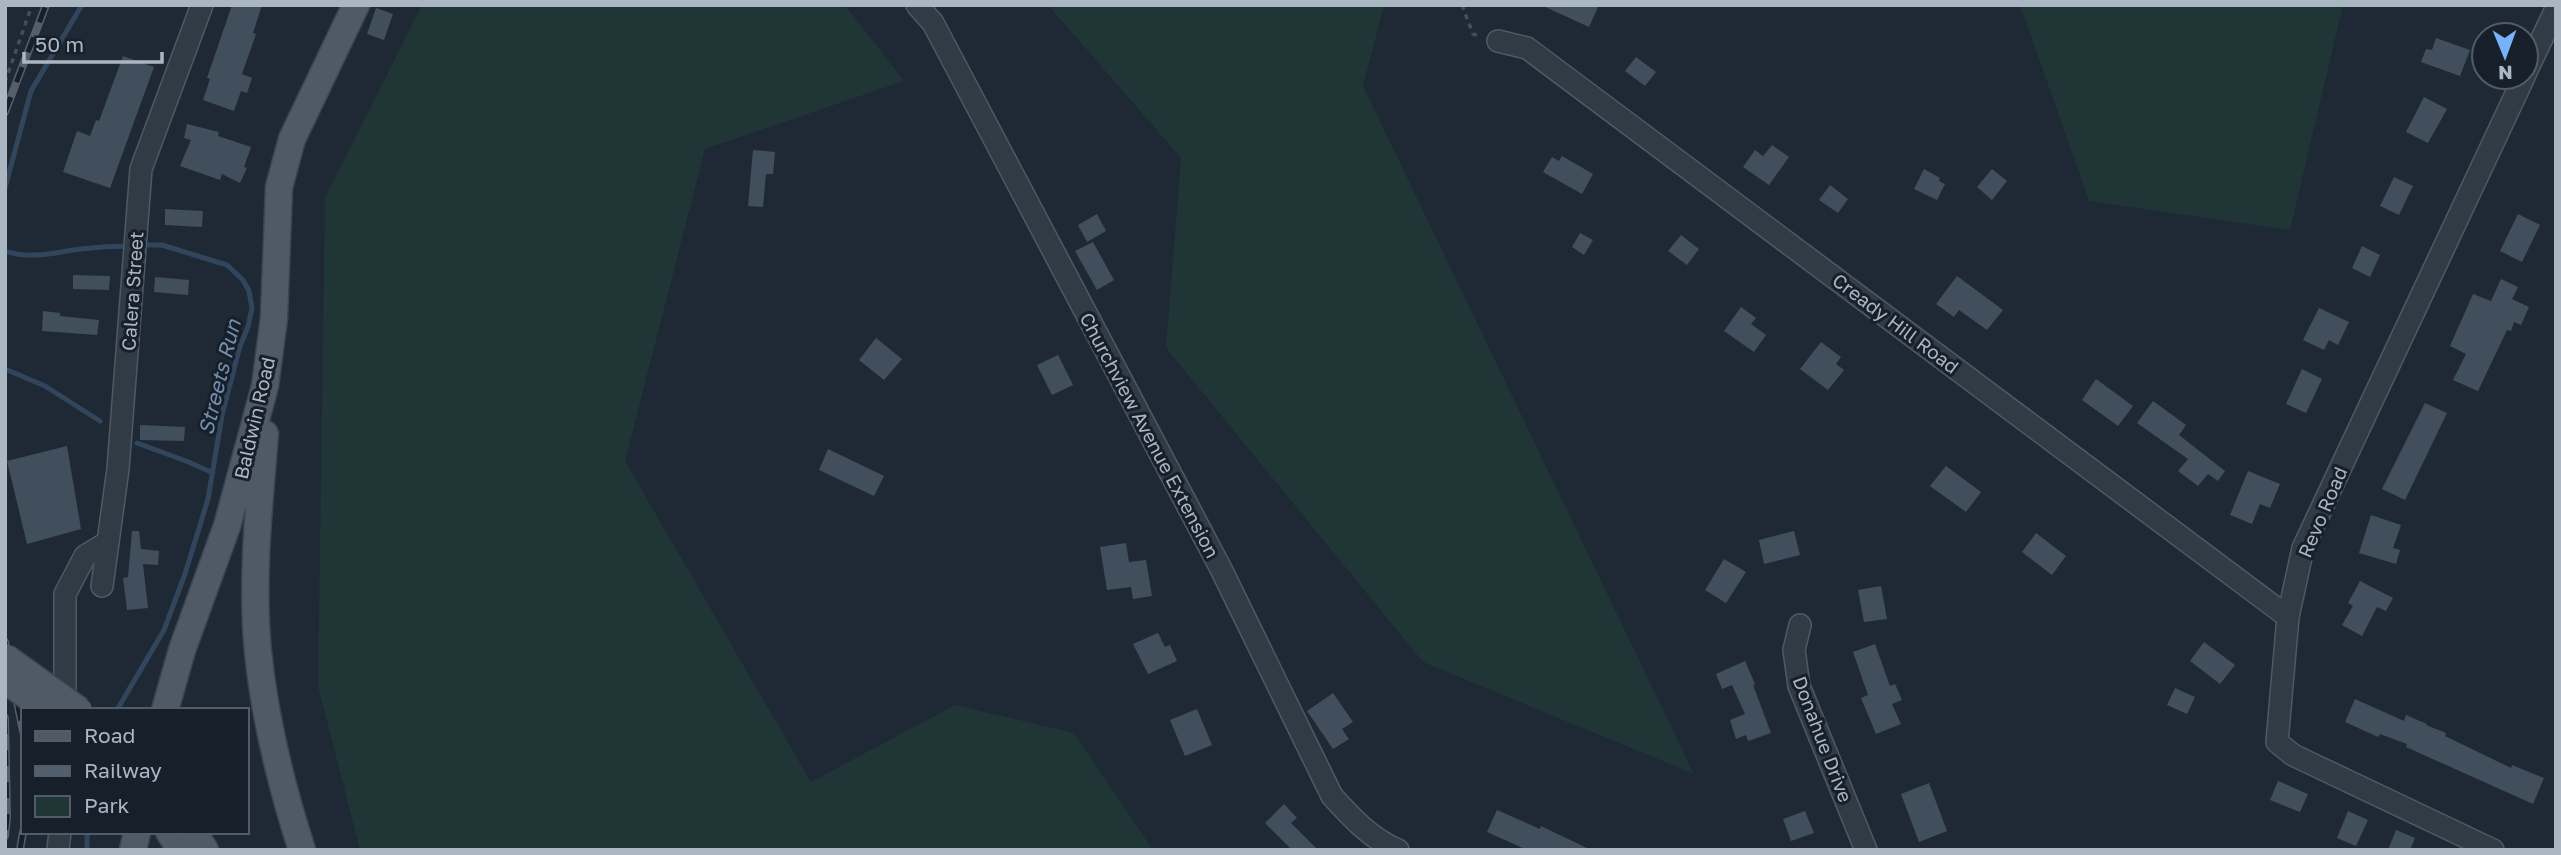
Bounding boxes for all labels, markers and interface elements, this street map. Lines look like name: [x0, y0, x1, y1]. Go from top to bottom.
scale bar: [24, 21, 163, 65]
north arrow: [2470, 21, 2540, 91]
text: 50 m: [35, 31, 84, 57]
text: N: [2498, 62, 2513, 85]
street label: Calera Street: [116, 231, 148, 351]
street label: Cready Hill Road: [1828, 268, 1964, 378]
street label: Churchview Avenue Extension: [1075, 308, 1225, 562]
water label: Streets Run: [192, 316, 246, 437]
street label: Baldwin Road: [229, 355, 279, 481]
street label: Revo Road: [2293, 463, 2351, 561]
street label: Donahue Drive: [1788, 673, 1858, 805]
legend: [21, 708, 248, 834]
text: Road: [84, 722, 135, 748]
text: Railway: [84, 757, 162, 783]
text: Park: [84, 792, 130, 818]

